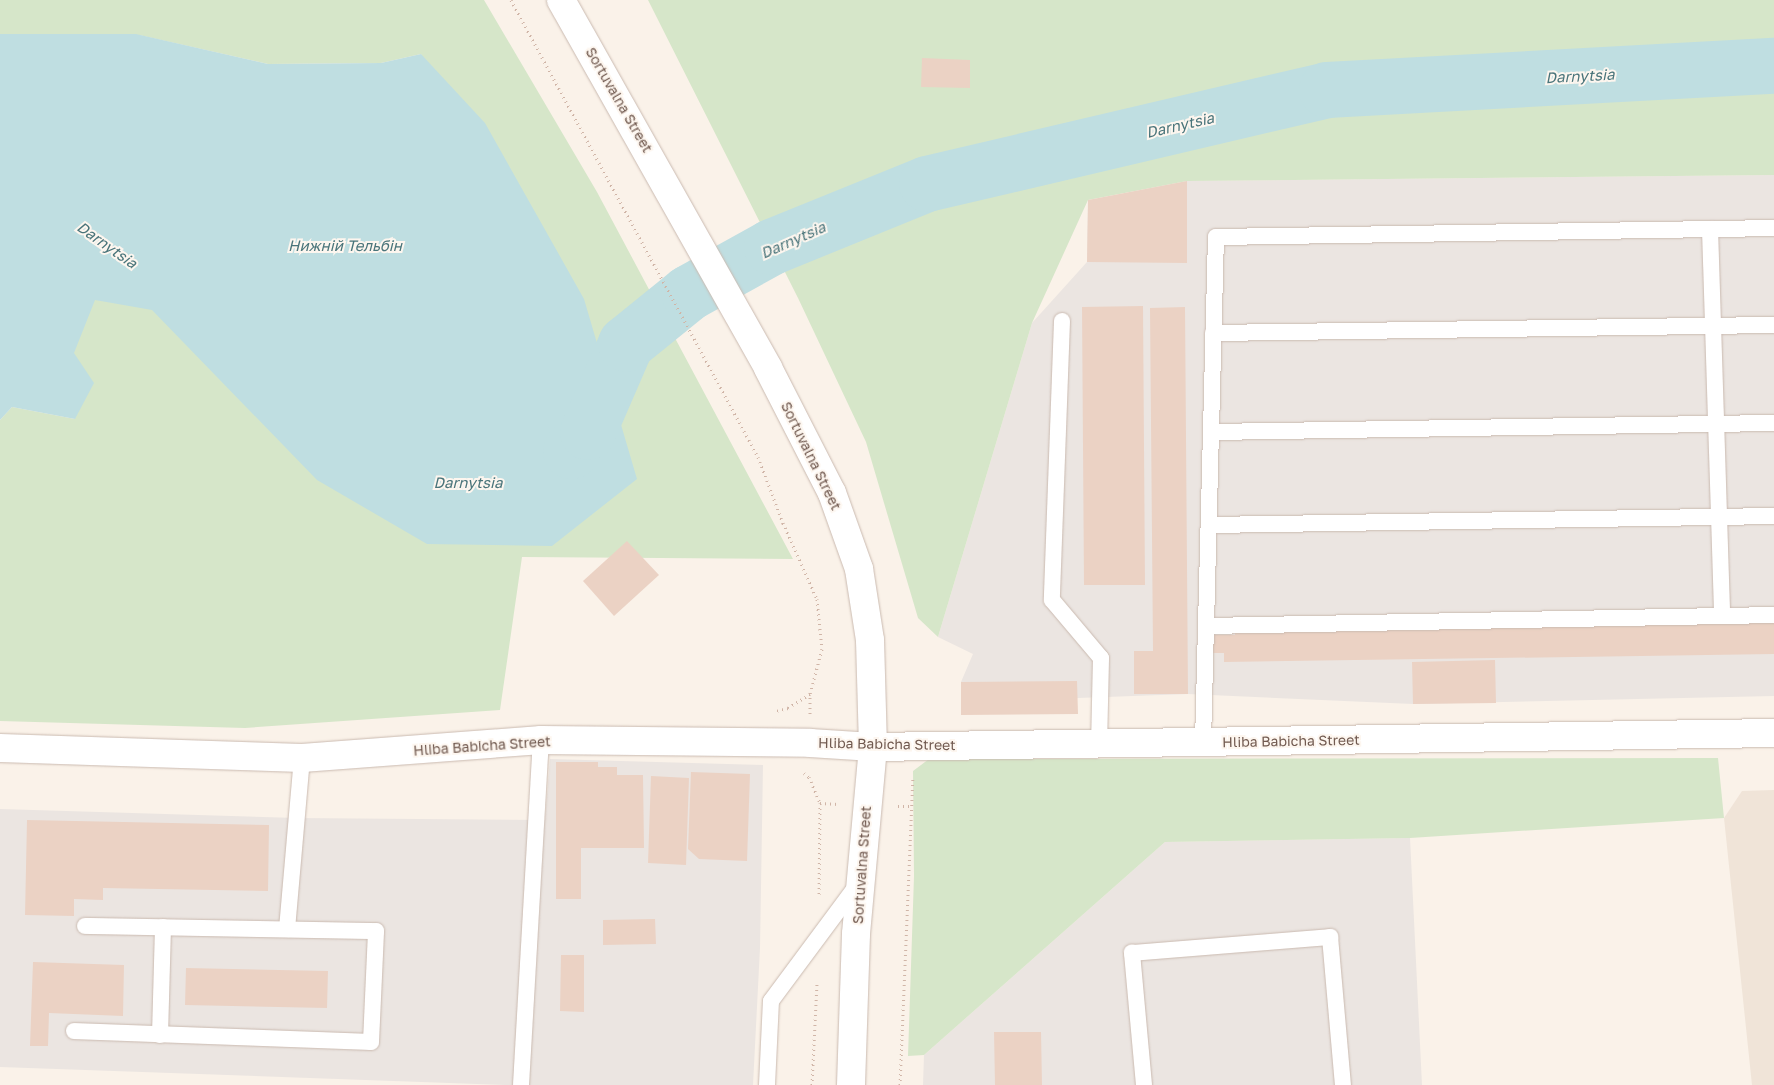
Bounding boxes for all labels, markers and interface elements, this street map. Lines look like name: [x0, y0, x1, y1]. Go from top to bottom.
street label: Sortuvalna Street: [582, 45, 656, 155]
water label: Darnytsia: [1545, 65, 1615, 87]
water label: Darnytsia: [1144, 108, 1216, 142]
water label: Darnytsia: [74, 218, 140, 272]
water label: Darnytsia: [758, 218, 828, 262]
water label: Нижній Тельбін: [288, 237, 402, 255]
street label: Sortuvalna Street: [777, 399, 845, 513]
water label: Darnytsia: [433, 474, 503, 492]
street label: Hliba Babicha Street: [1222, 731, 1360, 751]
street label: Hliba Babicha Street: [413, 733, 551, 759]
street label: Hliba Babicha Street: [818, 734, 956, 754]
street label: Sortuvalna Street: [849, 805, 875, 925]

